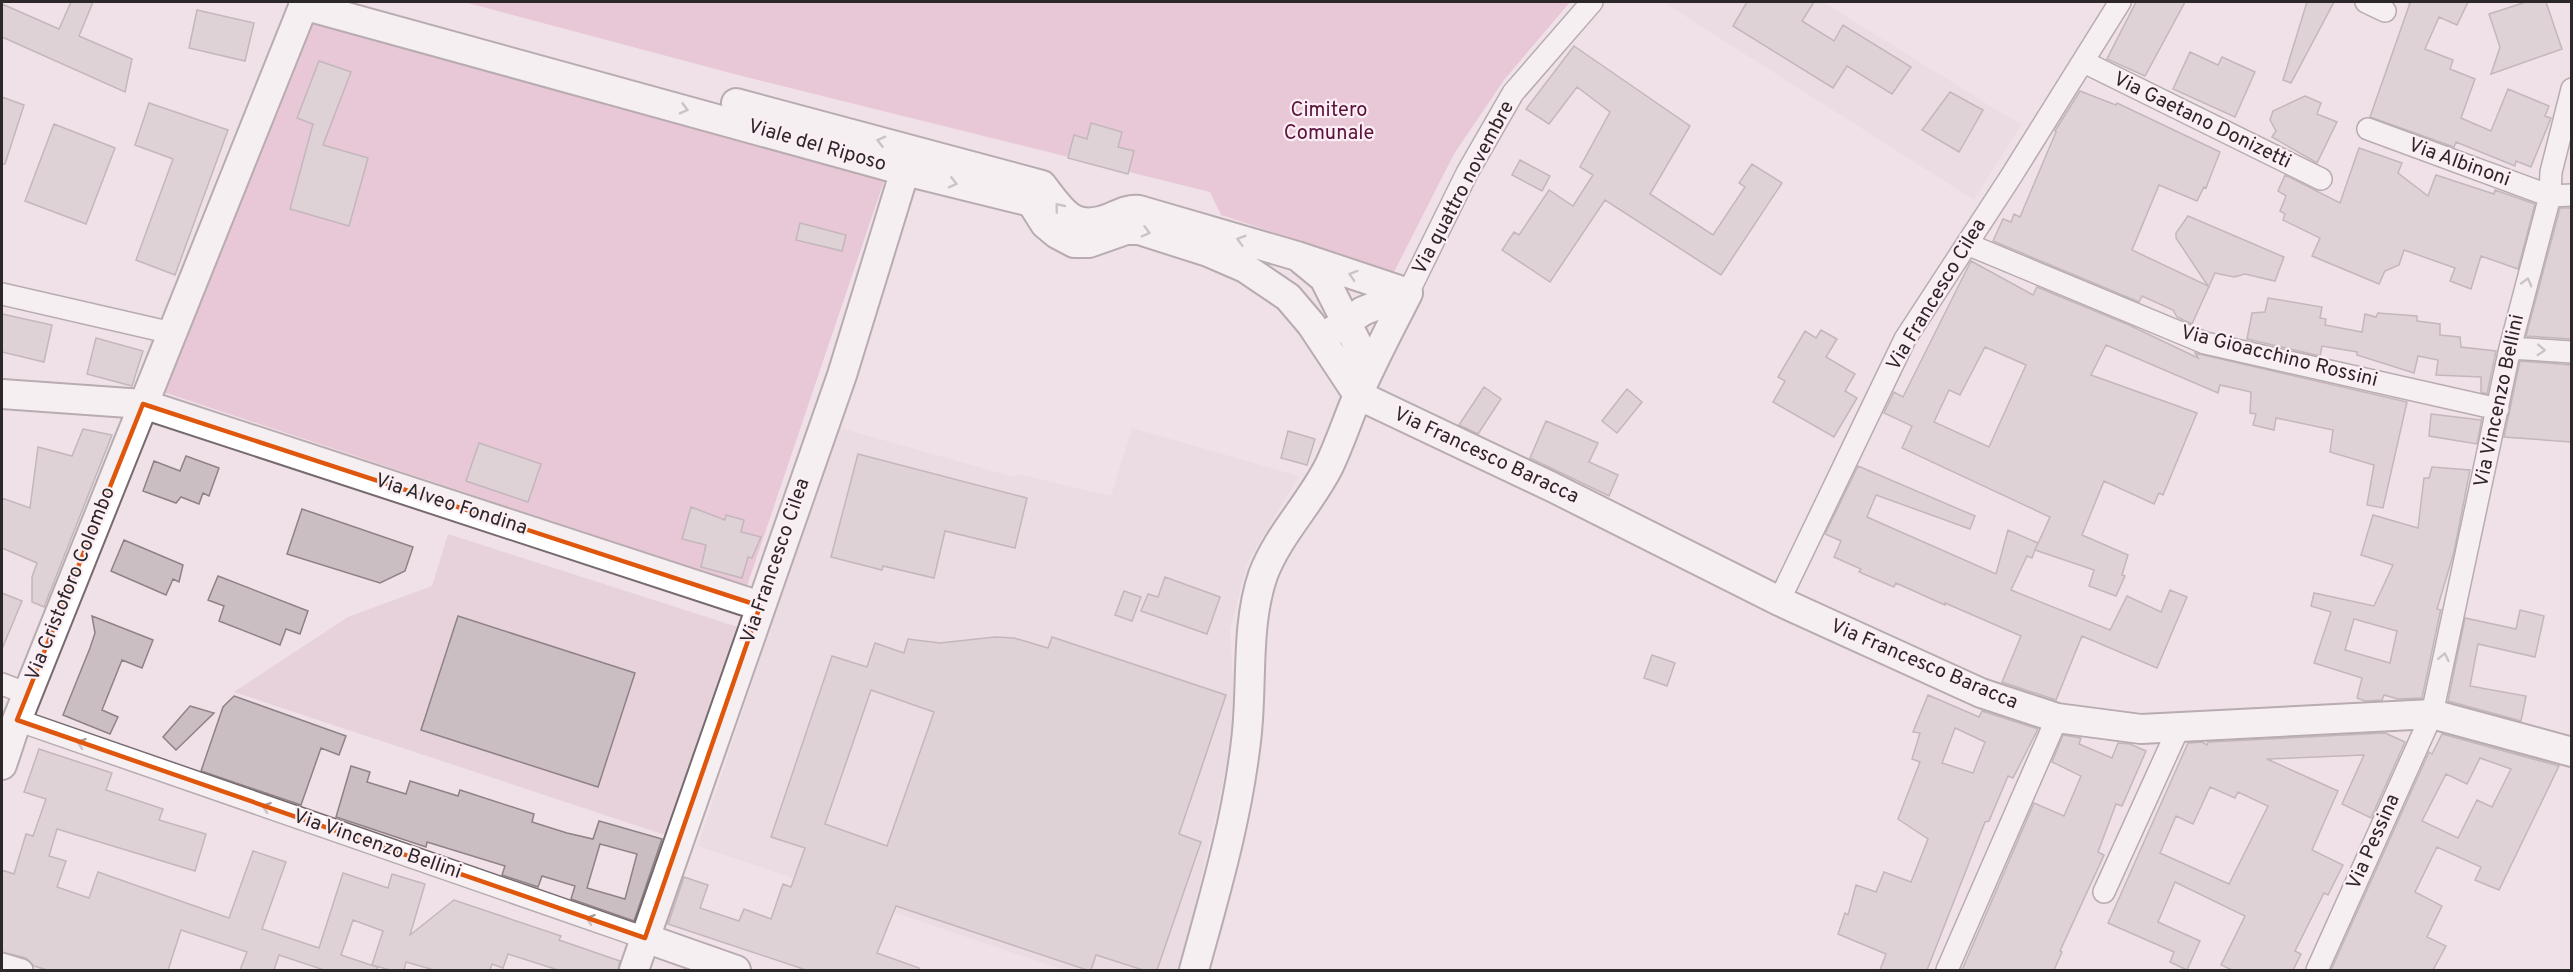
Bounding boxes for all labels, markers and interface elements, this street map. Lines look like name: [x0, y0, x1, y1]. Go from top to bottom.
street label: Via Gaetano Donizetti: [2109, 67, 2295, 175]
street label: Via quattro novembre: [1407, 97, 1521, 279]
park label: Cimitero Comunale: [1284, 98, 1374, 147]
one-way arrow: [679, 101, 689, 114]
street label: Viale del Riposo: [745, 114, 889, 178]
street label: Via Albinoni: [2404, 133, 2514, 193]
one-way arrow: [876, 136, 886, 148]
one-way arrow: [948, 175, 958, 188]
one-way arrow: [1055, 203, 1066, 214]
street label: Via Francesco Cilea: [1881, 214, 1993, 376]
one-way arrow: [1141, 225, 1151, 238]
one-way arrow: [1236, 235, 1247, 247]
one-way arrow: [1348, 270, 1359, 282]
one-way arrow: [2520, 278, 2532, 288]
street label: Via Vincenzo Bellini: [2469, 312, 2531, 490]
street label: Via Gioacchino Rossini: [2178, 320, 2380, 394]
one-way arrow: [2536, 343, 2545, 356]
street label: Via Francesco Baracca: [1389, 402, 1583, 510]
street label: Via Alveo Fondina: [371, 468, 531, 542]
street label: Via Francesco Cilea: [736, 475, 816, 647]
street label: Via Cristoforo Colombo: [20, 483, 122, 685]
street label: Via Francesco Baracca: [1826, 614, 2022, 716]
one-way arrow: [2437, 652, 2450, 662]
one-way arrow: [77, 737, 87, 750]
street label: Via Pessina: [2341, 790, 2407, 894]
one-way arrow: [261, 801, 272, 814]
street label: Via Vincenzo Bellini: [289, 804, 465, 886]
one-way arrow: [585, 914, 595, 926]

